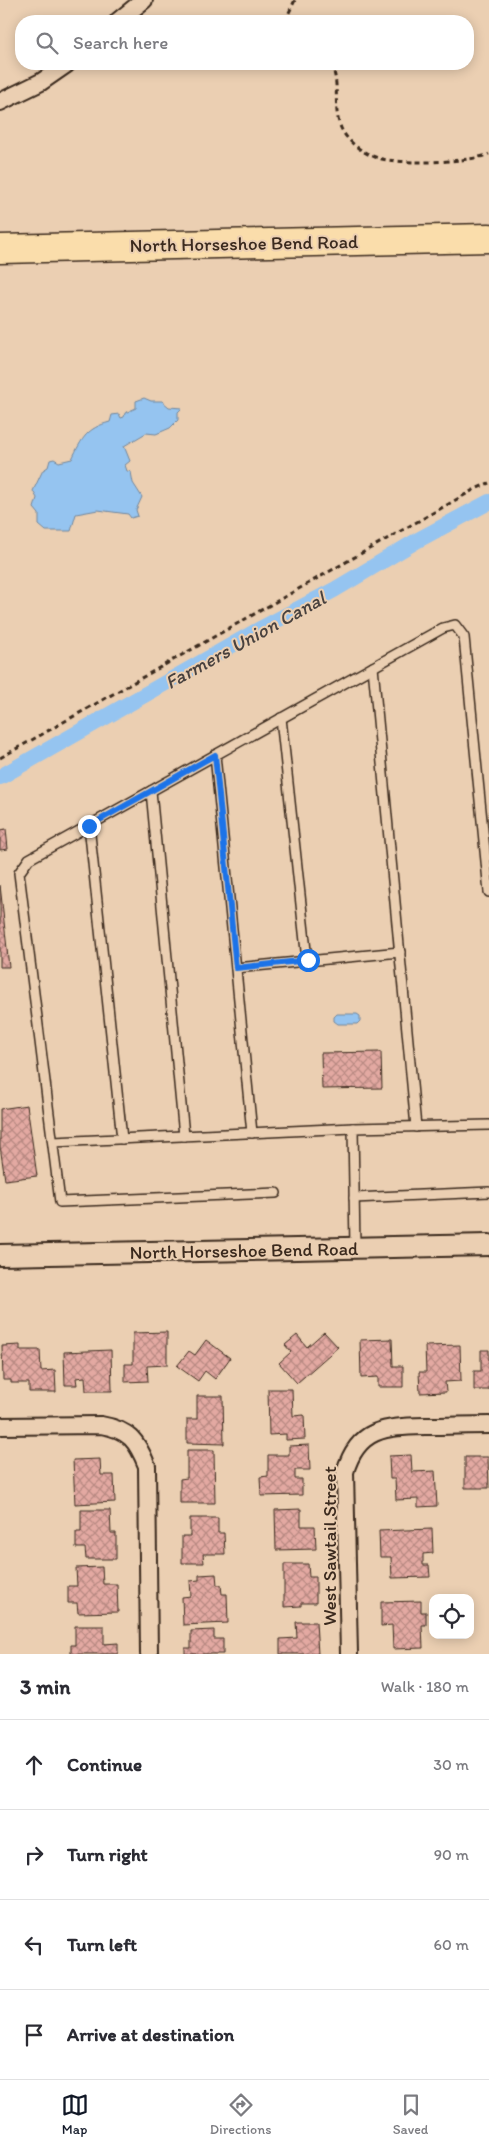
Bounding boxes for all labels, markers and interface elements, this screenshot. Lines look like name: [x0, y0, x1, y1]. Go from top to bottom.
search box: [15, 15, 474, 70]
icon: search: [33, 29, 61, 57]
text: Search here: [73, 31, 168, 54]
street label: North Horseshoe Bend Road: [129, 230, 359, 257]
water label: Farmers Union Canal: [160, 585, 331, 694]
route end: [78, 815, 101, 838]
route start: [297, 949, 320, 972]
street label: North Horseshoe Bend Road: [129, 1237, 359, 1264]
street label: West Sawtail Street: [318, 1466, 341, 1626]
map controls: [429, 1594, 474, 1639]
button: locate: [429, 1594, 474, 1639]
text: 3 min: [20, 1674, 70, 1699]
text: Walk · 180 m: [381, 1677, 469, 1696]
icon: ahead: [20, 1751, 48, 1779]
text: Continue: [67, 1753, 142, 1776]
text: 30 m: [433, 1755, 469, 1774]
icon: right: [20, 1841, 48, 1869]
text: Turn right: [67, 1843, 148, 1866]
text: 90 m: [434, 1845, 469, 1864]
icon: left: [20, 1931, 48, 1959]
text: Turn left: [67, 1933, 137, 1956]
text: 60 m: [434, 1935, 469, 1954]
icon: arrive: [20, 2021, 48, 2049]
text: Arrive at destination: [67, 2023, 234, 2046]
tab: Map: [61, 2091, 89, 2138]
tab: Directions: [210, 2091, 271, 2138]
tab: Saved: [393, 2091, 428, 2138]

